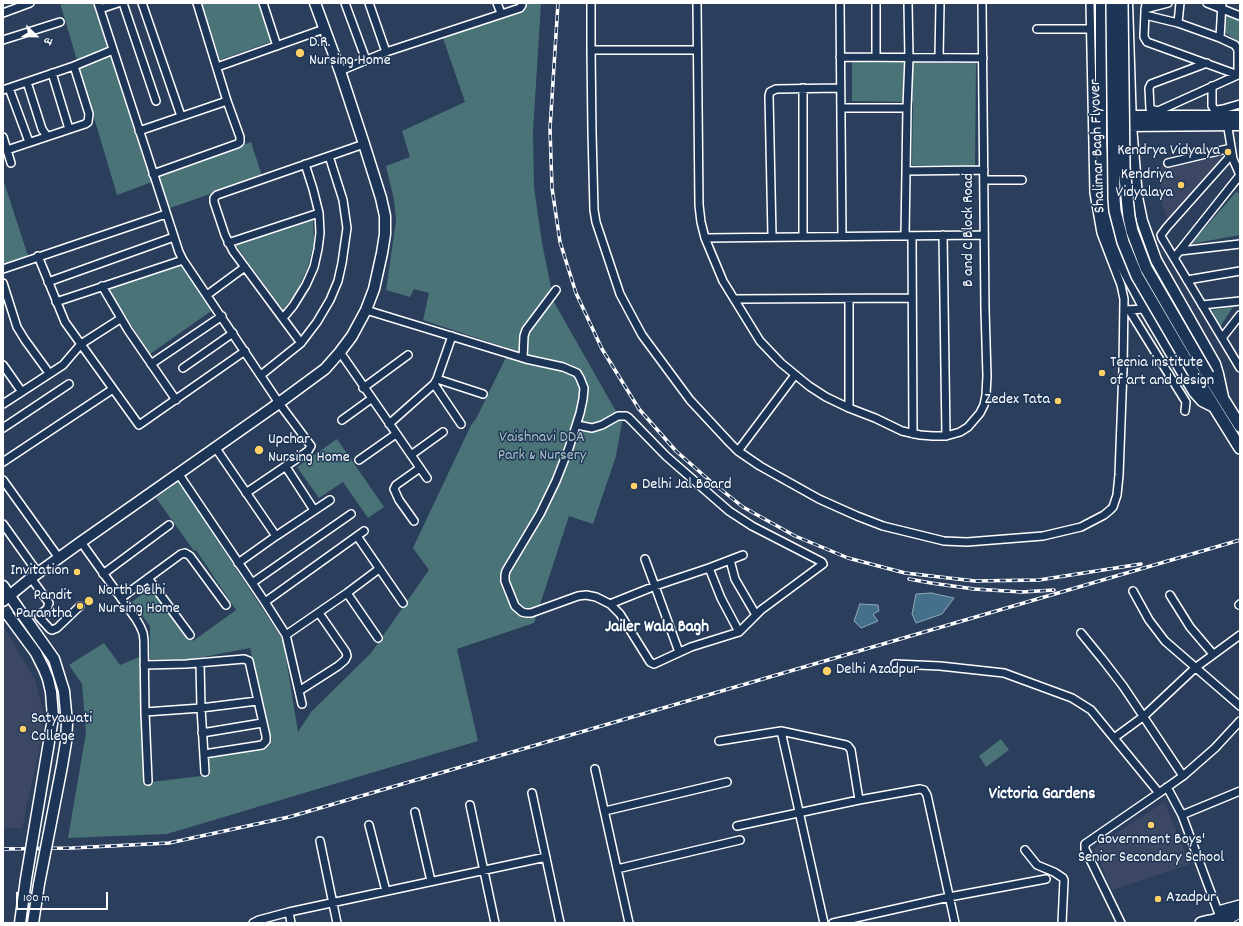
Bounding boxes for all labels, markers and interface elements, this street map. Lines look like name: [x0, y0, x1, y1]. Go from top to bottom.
north arrow: [16, 16, 56, 56]
place label: D.R. Nursing Home: [309, 34, 391, 72]
text: उ: [38, 35, 56, 47]
marker: D.R. Nursing Home: [294, 47, 306, 59]
street label: Shalimar Bagh Flyover: [1087, 79, 1111, 213]
place label: Kendrya Vidyalya: [1117, 142, 1220, 162]
marker: Kendrya Vidyalya: [1223, 147, 1233, 157]
place label: Kendriya Vidyalaya: [1116, 166, 1173, 204]
street label: B and C Block Road: [960, 173, 980, 287]
marker: Kendriya Vidyalaya: [1176, 180, 1186, 190]
place label: Tecnia institute of art and design: [1110, 354, 1214, 392]
marker: Tecnia institute of art and design: [1097, 368, 1107, 378]
place label: Zedex Tata: [984, 391, 1050, 411]
marker: Zedex Tata: [1053, 396, 1063, 406]
park label: Vaishnavi DDA Park & Nursery: [498, 429, 586, 467]
place label: Upchar Nursing Home: [268, 431, 350, 469]
marker: Upchar Nursing Home: [253, 444, 265, 456]
place label: Delhi Jal Board: [642, 476, 731, 496]
marker: Delhi Jal Board: [629, 481, 639, 491]
place label: Invitation: [10, 562, 69, 582]
marker: Invitation: [72, 567, 82, 577]
place label: North Delhi Nursing Home: [98, 582, 180, 620]
place label: Pandit Parantha: [16, 587, 72, 625]
marker: North Delhi Nursing Home: [83, 595, 95, 607]
marker: Pandit Parantha: [75, 601, 85, 611]
district label: Jailer Wala Bagh: [605, 619, 709, 639]
place label: Delhi Azadpur: [836, 661, 919, 681]
marker: Delhi Azadpur: [821, 665, 833, 677]
place label: Satyawati College: [31, 710, 92, 748]
marker: Satyawati College: [18, 724, 28, 734]
district label: Victoria Gardens: [989, 786, 1095, 806]
marker: Government Boys' Senior Secondary School: [1146, 820, 1156, 830]
place label: Government Boys' Senior Secondary School: [1078, 831, 1224, 869]
scale bar: [18, 884, 110, 910]
place label: Azadpur: [1166, 889, 1216, 909]
text: 100 m: [23, 890, 50, 907]
marker: Azadpur: [1153, 894, 1163, 904]

